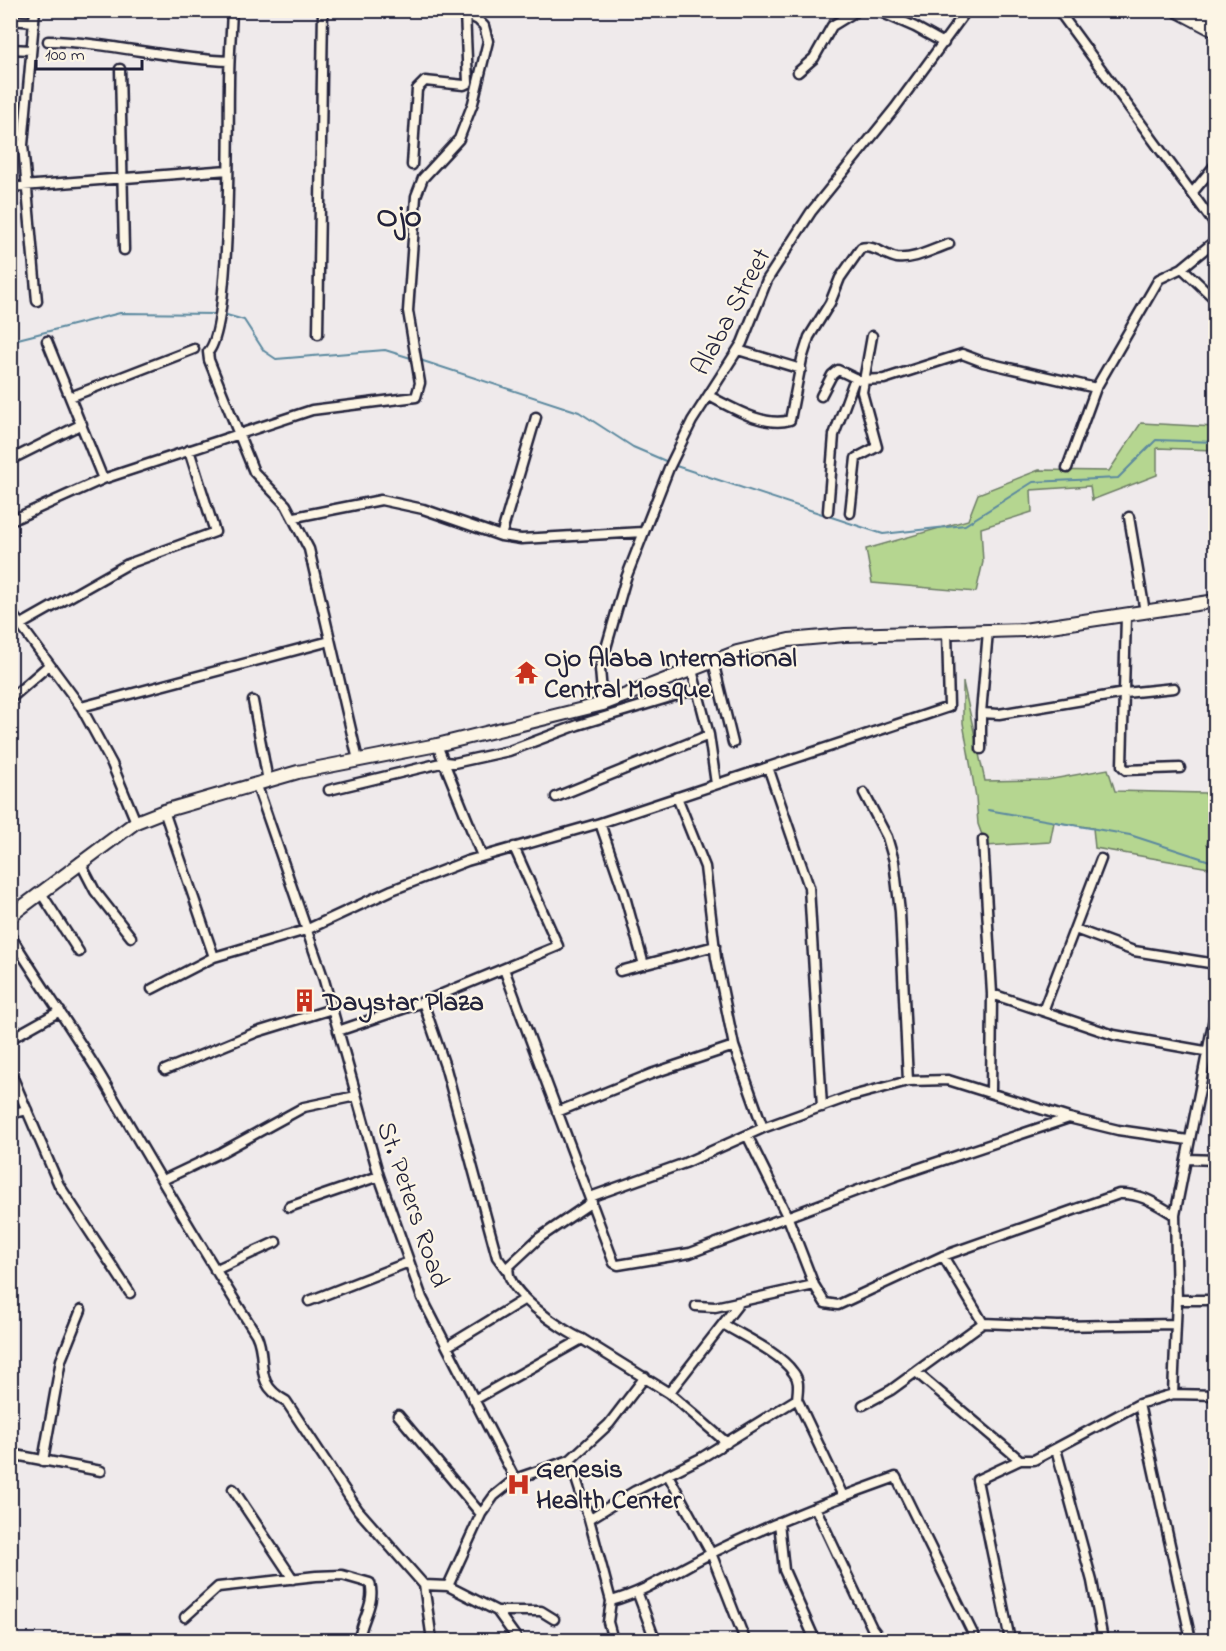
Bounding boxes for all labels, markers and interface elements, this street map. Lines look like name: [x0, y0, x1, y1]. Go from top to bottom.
scale bar: [36, 33, 142, 71]
text: 100 m: [45, 43, 85, 69]
district label: Ojo: [376, 194, 422, 242]
street label: Alaba Street: [682, 241, 782, 383]
place label: Ojo Alaba International Central Mosque: [544, 640, 797, 710]
temple icon: Ojo Alaba International Central Mosque: [513, 660, 539, 686]
place label: Daystar Plaza: [321, 984, 484, 1023]
building icon: Daystar Plaza: [292, 988, 318, 1014]
street label: St. Peters Road: [365, 1116, 458, 1293]
place label: Genesis Health Center: [536, 1451, 682, 1521]
hospital icon: Genesis Health Center: [505, 1471, 531, 1497]

